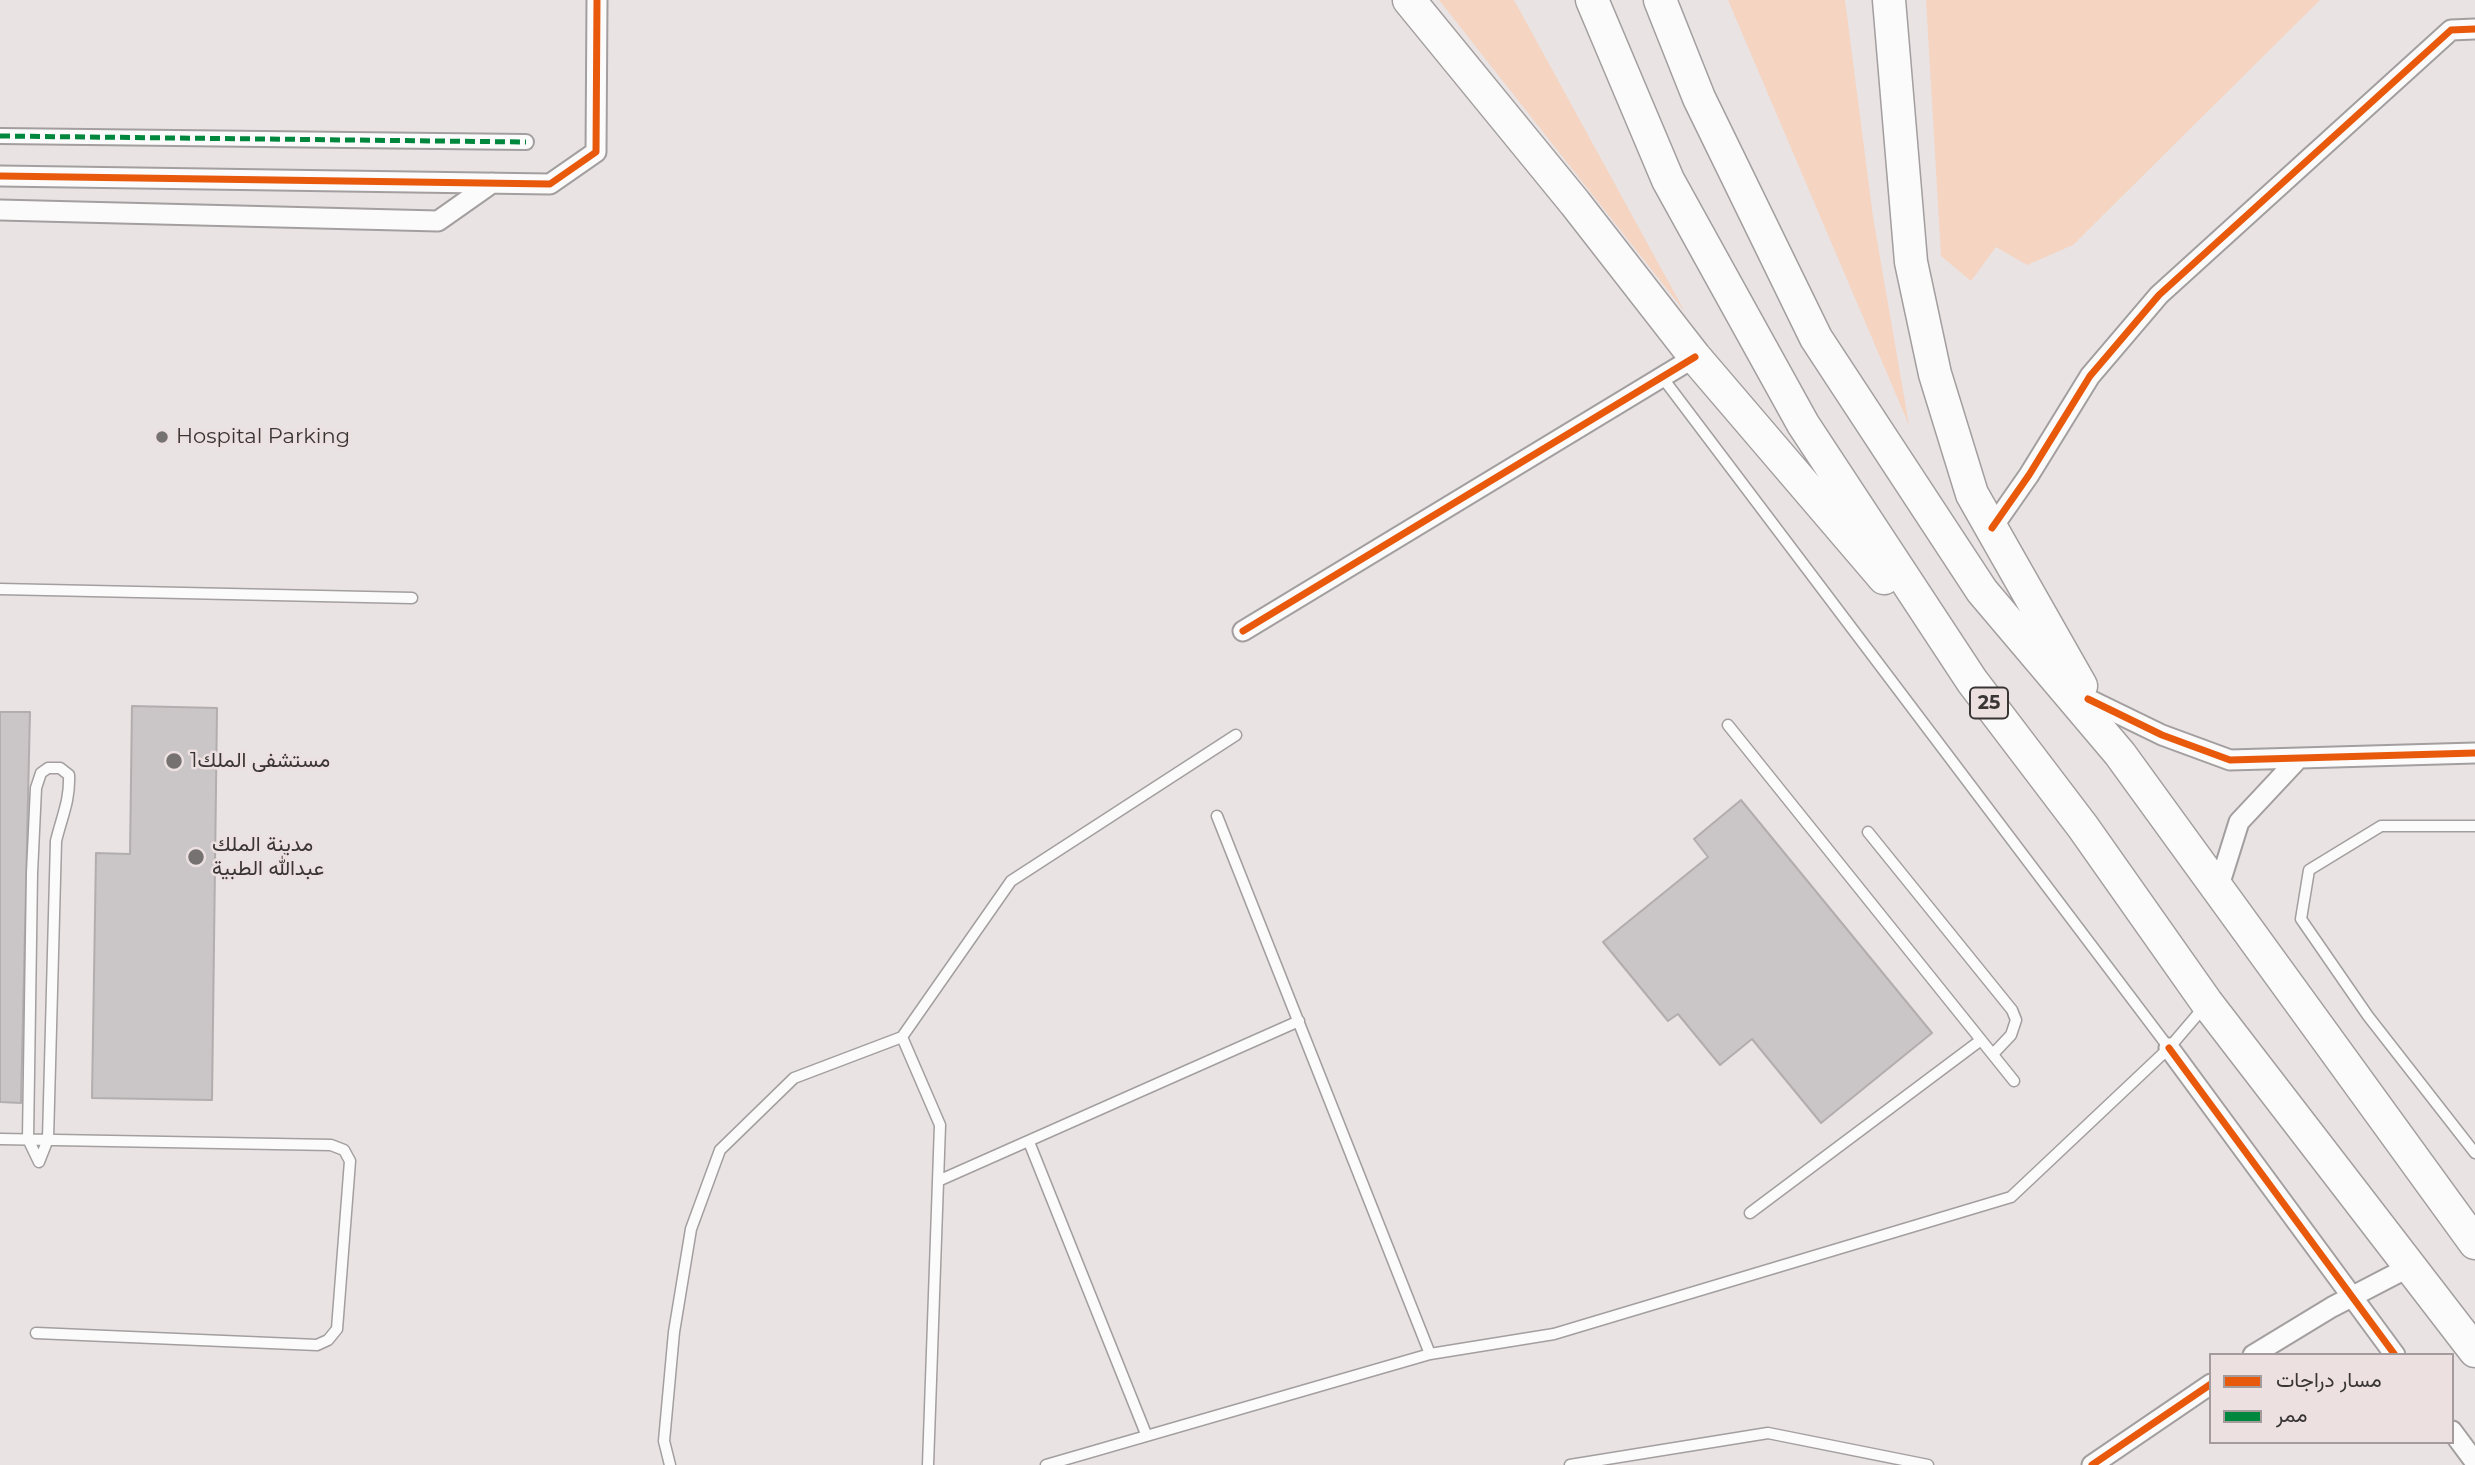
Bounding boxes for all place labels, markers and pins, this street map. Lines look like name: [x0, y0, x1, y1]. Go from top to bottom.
place label: Hospital Parking: [176, 424, 350, 450]
marker: Hospital Parking: [154, 429, 170, 445]
place label: مستشفى الملك1: [190, 748, 330, 774]
marker: مستشفى الملك1: [164, 751, 184, 771]
place label: مدينة الملك عبدالله الطبية: [212, 832, 324, 882]
marker: مدينة الملك عبدالله الطبية: [186, 847, 206, 867]

